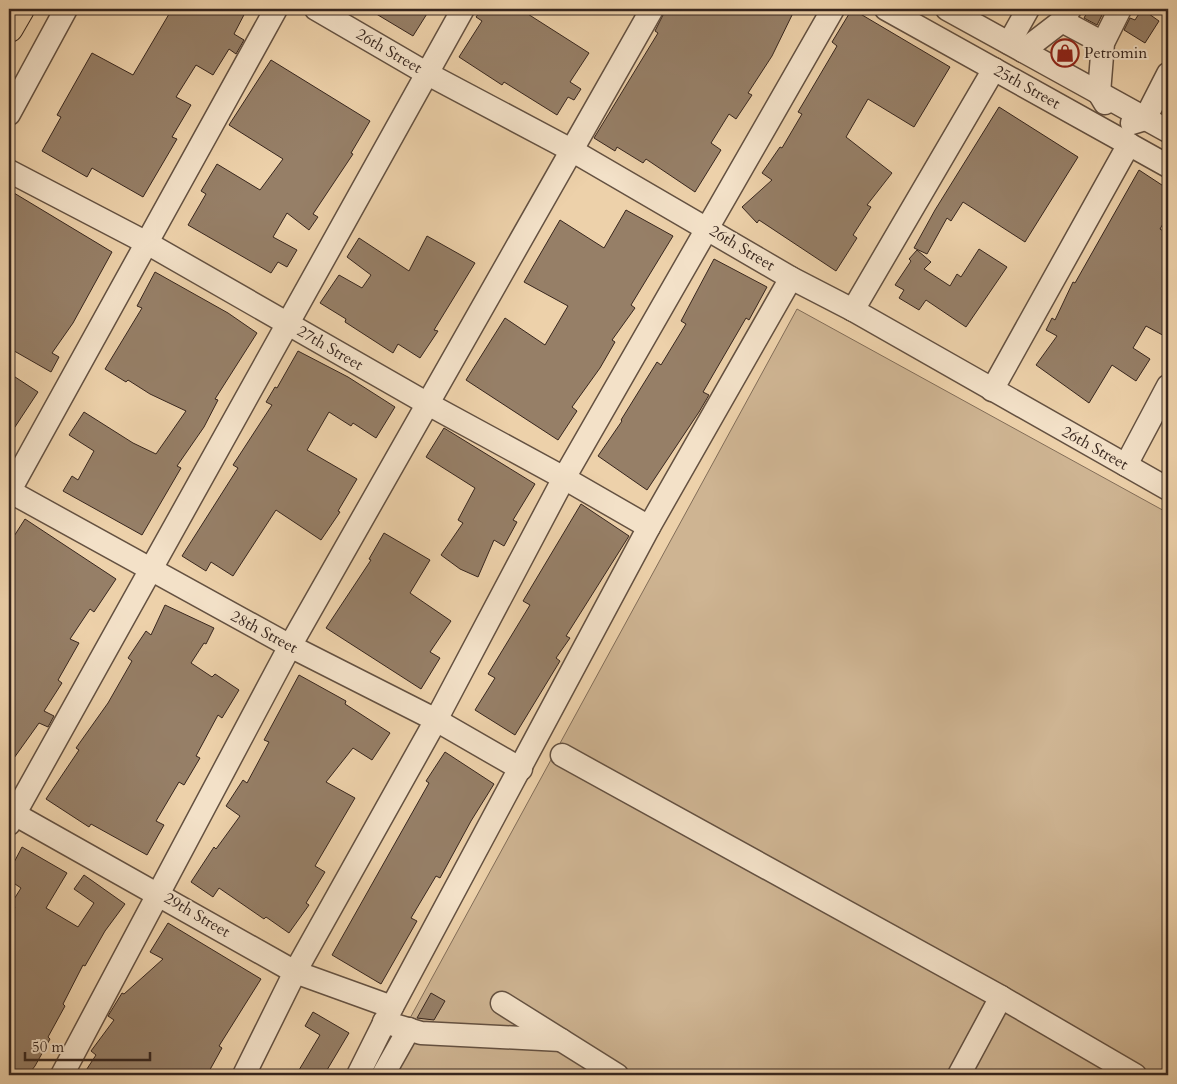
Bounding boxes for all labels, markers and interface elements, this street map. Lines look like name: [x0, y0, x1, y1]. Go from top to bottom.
street label: 26th Street: [352, 23, 426, 79]
shop icon: Petromin: [1050, 38, 1080, 68]
place label: Petromin: [1084, 42, 1147, 64]
street label: 25th Street: [990, 60, 1064, 114]
street label: 26th Street: [705, 220, 779, 276]
street label: 27th Street: [293, 320, 367, 376]
street label: 26th Street: [1058, 421, 1132, 475]
street label: 28th Street: [227, 605, 301, 659]
street label: 29th Street: [160, 887, 234, 943]
scale bar: [25, 1029, 150, 1061]
text: 50 m: [32, 1037, 64, 1057]

